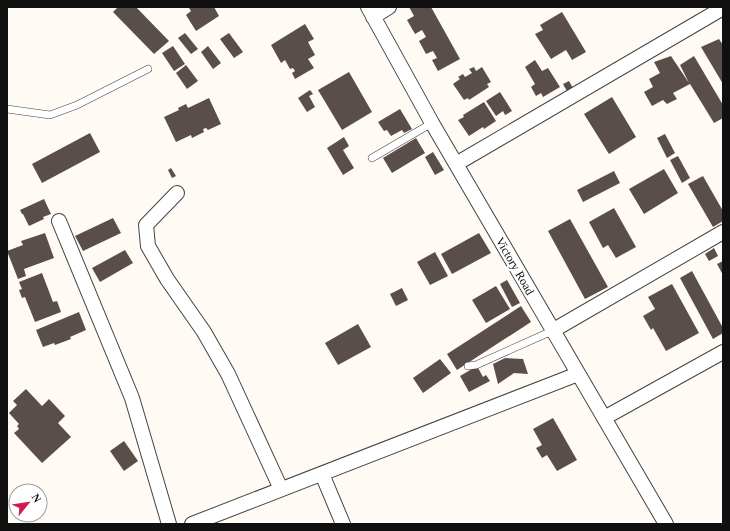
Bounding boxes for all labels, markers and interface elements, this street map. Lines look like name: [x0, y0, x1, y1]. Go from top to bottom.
street label: Victory Road: [493, 235, 537, 297]
north arrow: [8, 483, 48, 523]
text: N: [29, 492, 44, 504]

